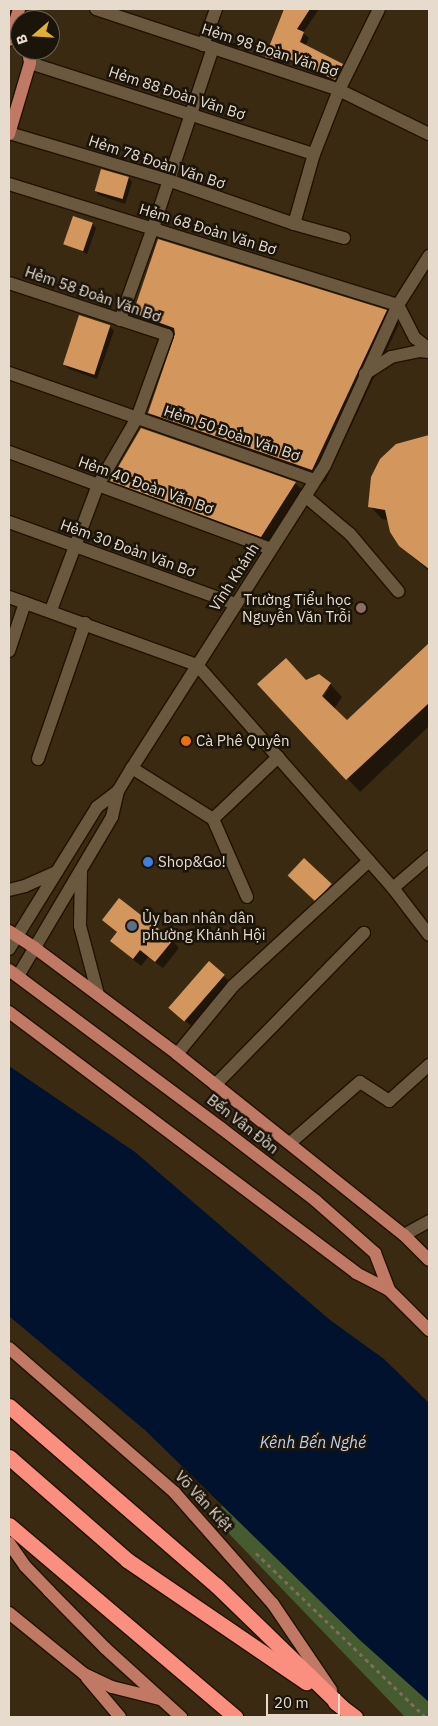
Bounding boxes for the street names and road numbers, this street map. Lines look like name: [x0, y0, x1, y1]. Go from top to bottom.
street label: Hẻm 98 Đoàn Văn Bơ: [199, 19, 341, 81]
street label: Hẻm 88 Đoàn Văn Bơ: [106, 62, 248, 124]
street label: Hẻm 78 Đoàn Văn Bơ: [86, 131, 228, 193]
street label: Hẻm 68 Đoàn Văn Bơ: [137, 200, 279, 258]
street label: Hẻm 58 Đoàn Văn Bơ: [23, 262, 163, 326]
street label: Hẻm 50 Đoàn Văn Bơ: [162, 401, 302, 465]
street label: Hẻm 40 Đoàn Văn Bơ: [76, 452, 216, 518]
street label: Hẻm 30 Đoàn Văn Bơ: [58, 515, 198, 581]
street label: Vĩnh Khánh: [205, 540, 263, 614]
street label: Bến Vân Đồn: [204, 1090, 282, 1158]
street label: Võ Văn Kiệt: [171, 1467, 237, 1535]

